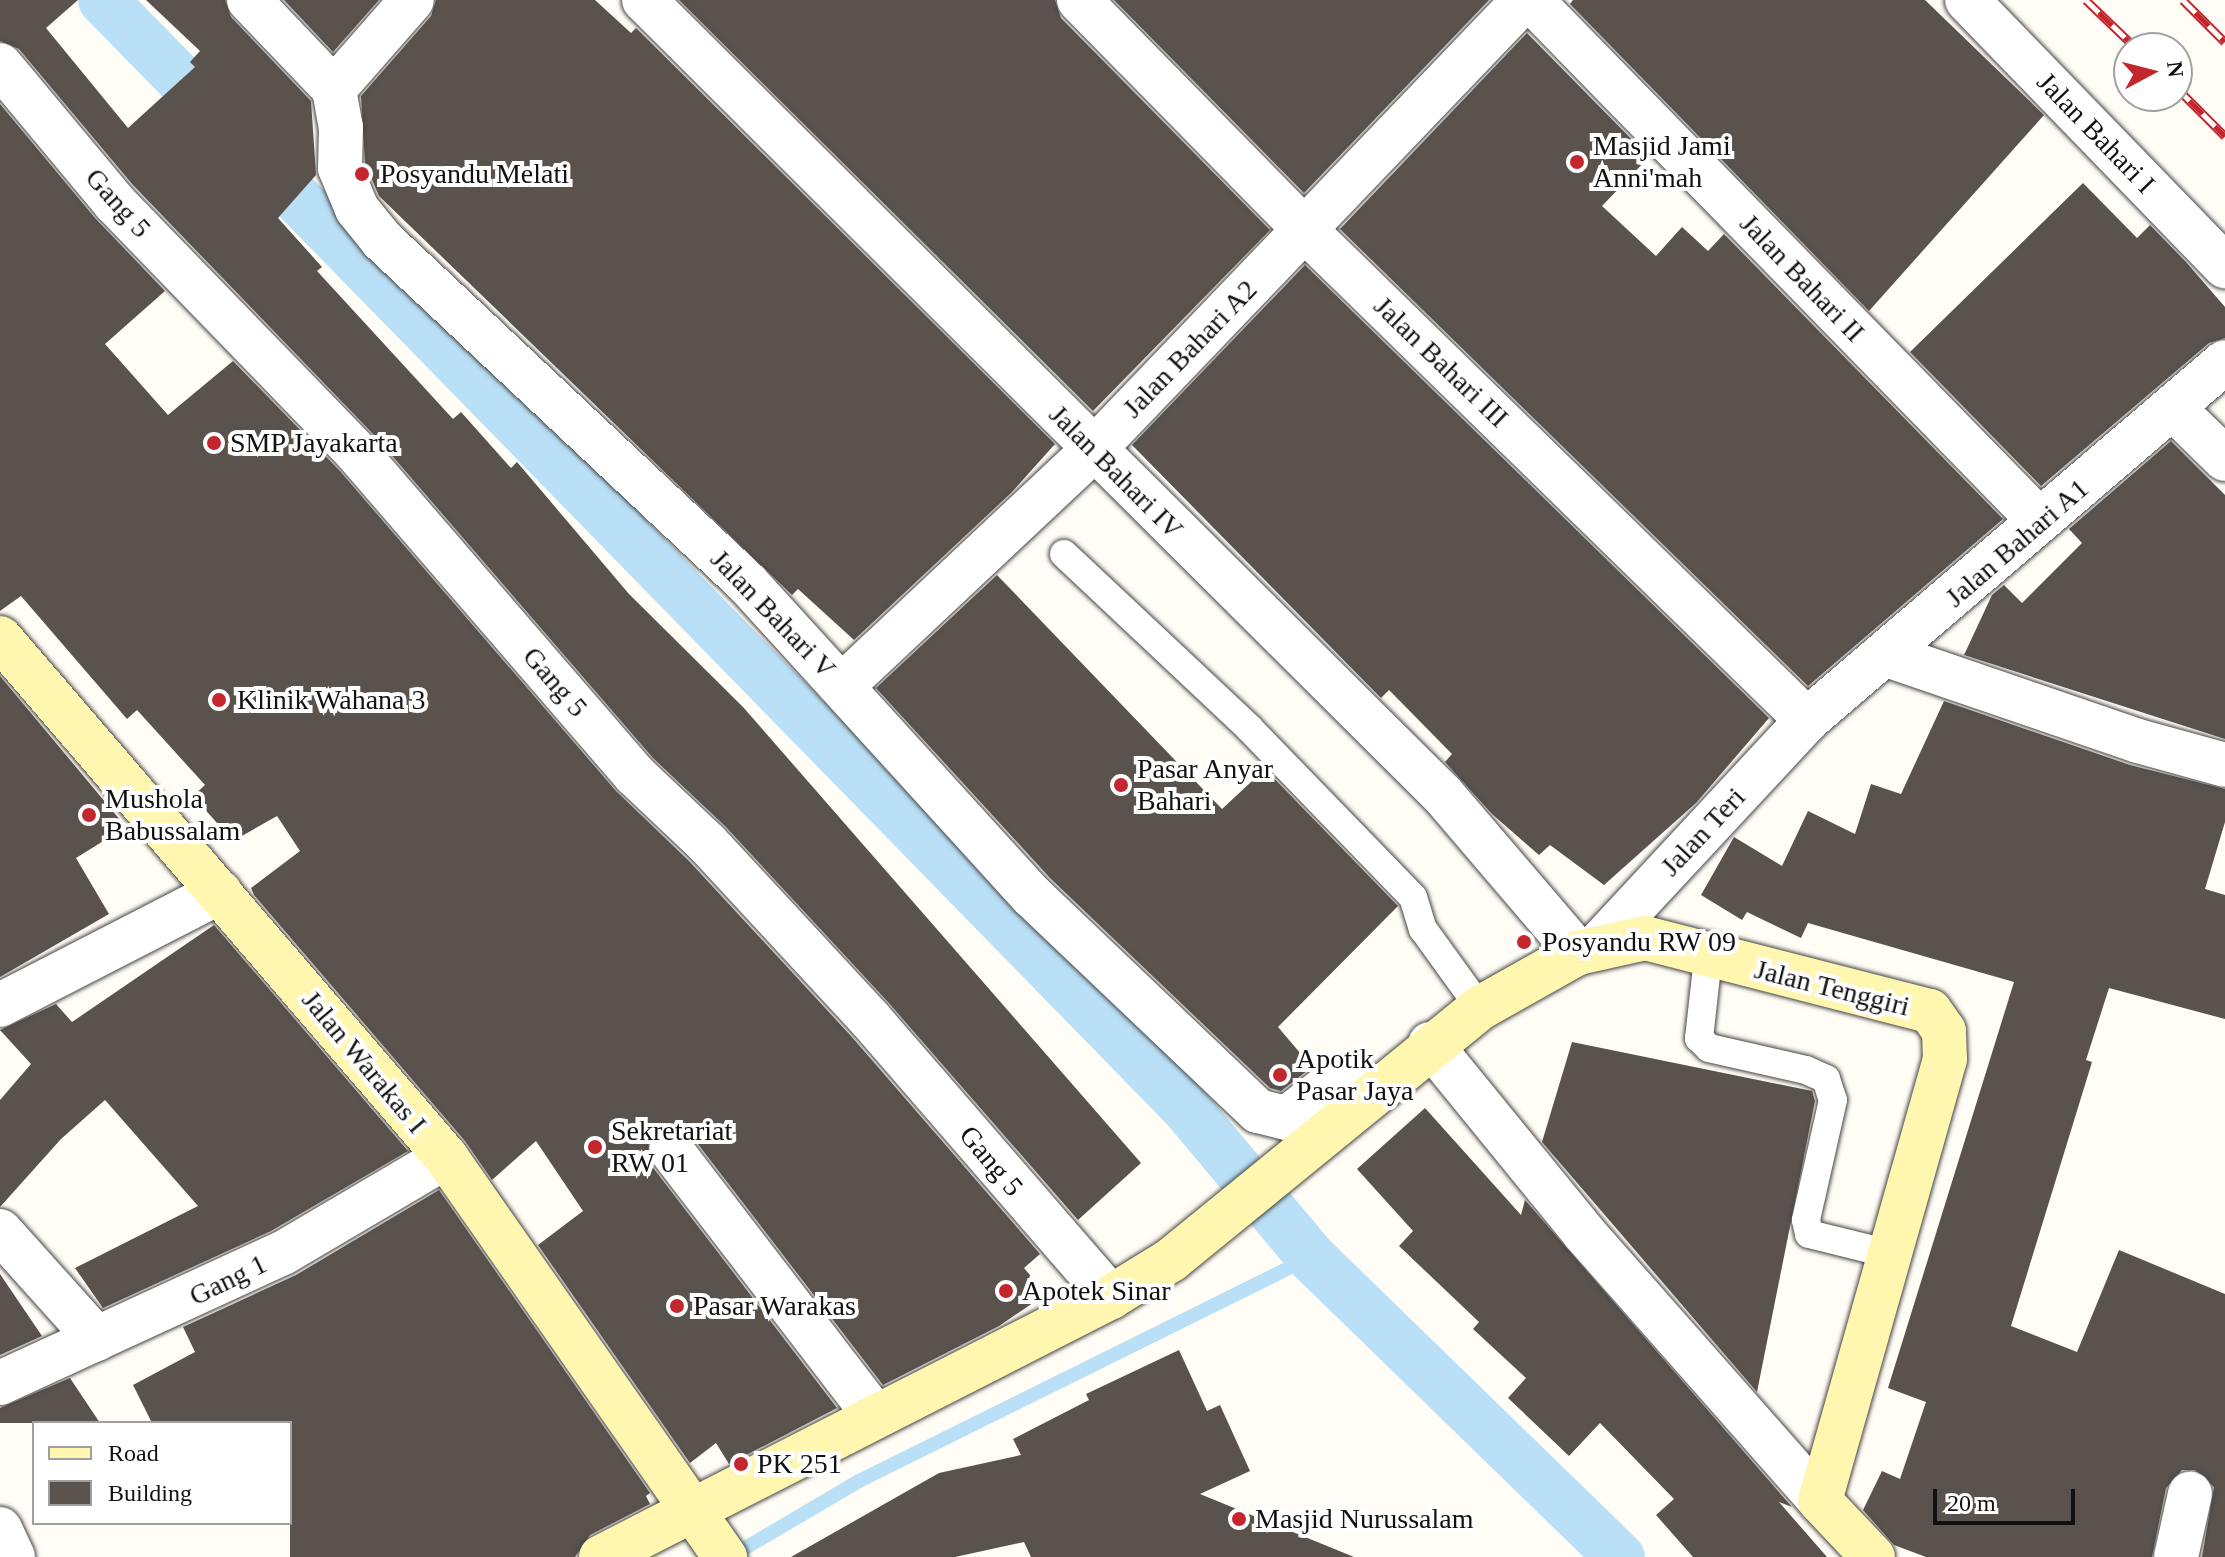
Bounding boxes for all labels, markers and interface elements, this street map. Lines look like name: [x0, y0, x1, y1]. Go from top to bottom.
north arrow: [2113, 32, 2193, 112]
text: N: [2162, 60, 2189, 79]
street label: Jalan Bahari I: [2030, 65, 2162, 201]
place label: Masjid Jami Anni'mah: [1593, 129, 1731, 195]
marker: Masjid Jami Anni'mah: [1568, 153, 1586, 171]
place label: Posyandu Melati: [380, 157, 569, 191]
street label: Gang 5: [78, 161, 158, 245]
marker: Posyandu Melati: [351, 163, 373, 185]
street label: Jalan Bahari II: [1733, 207, 1871, 349]
street label: Jalan Bahari A2: [1115, 272, 1265, 426]
street label: Jalan Bahari III: [1367, 289, 1515, 435]
street label: Jalan Bahari IV: [1042, 398, 1190, 546]
place label: SMP Jayakarta: [230, 426, 399, 460]
marker: SMP Jayakarta: [205, 434, 223, 452]
street label: Jalan Bahari A1: [1938, 471, 2096, 615]
street label: Jalan Bahari V: [703, 542, 843, 686]
street label: Gang 5: [516, 640, 594, 724]
place label: Klinik Wahana 3: [237, 683, 426, 717]
marker: Klinik Wahana 3: [208, 689, 230, 711]
place label: Pasar Anyar Bahari: [1137, 752, 1275, 818]
marker: Pasar Anyar Bahari: [1112, 776, 1130, 794]
street label: Jalan Teri: [1653, 781, 1753, 883]
place label: Mushola Babussalam: [105, 782, 240, 848]
marker: Mushola Babussalam: [80, 806, 98, 824]
place label: Posyandu RW 09: [1542, 925, 1736, 959]
marker: Posyandu RW 09: [1513, 931, 1535, 953]
street label: Jalan Tenggiri: [1751, 952, 1913, 1024]
street label: Jalan Warakas I: [294, 984, 434, 1140]
place label: Apotik Pasar Jaya: [1296, 1042, 1413, 1108]
marker: Apotik Pasar Jaya: [1271, 1066, 1289, 1084]
place label: Sekretariat RW 01: [611, 1114, 732, 1180]
street label: Gang 5: [952, 1119, 1030, 1203]
marker: Sekretariat RW 01: [586, 1138, 604, 1156]
street label: Gang 1: [184, 1247, 272, 1313]
place label: Apotek Sinar: [1022, 1274, 1171, 1308]
marker: Apotek Sinar: [997, 1282, 1015, 1300]
place label: Pasar Warakas: [693, 1289, 856, 1323]
marker: Pasar Warakas: [668, 1297, 686, 1315]
legend: [32, 1421, 292, 1525]
text: Road: [108, 1440, 159, 1466]
place label: PK 251: [757, 1447, 842, 1481]
marker: PK 251: [732, 1455, 750, 1473]
scale bar: [1937, 1473, 2079, 1523]
text: Building: [108, 1480, 192, 1506]
text: 20 m: [1947, 1490, 1996, 1516]
place label: Masjid Nurussalam: [1255, 1502, 1474, 1536]
marker: Masjid Nurussalam: [1230, 1510, 1248, 1528]

